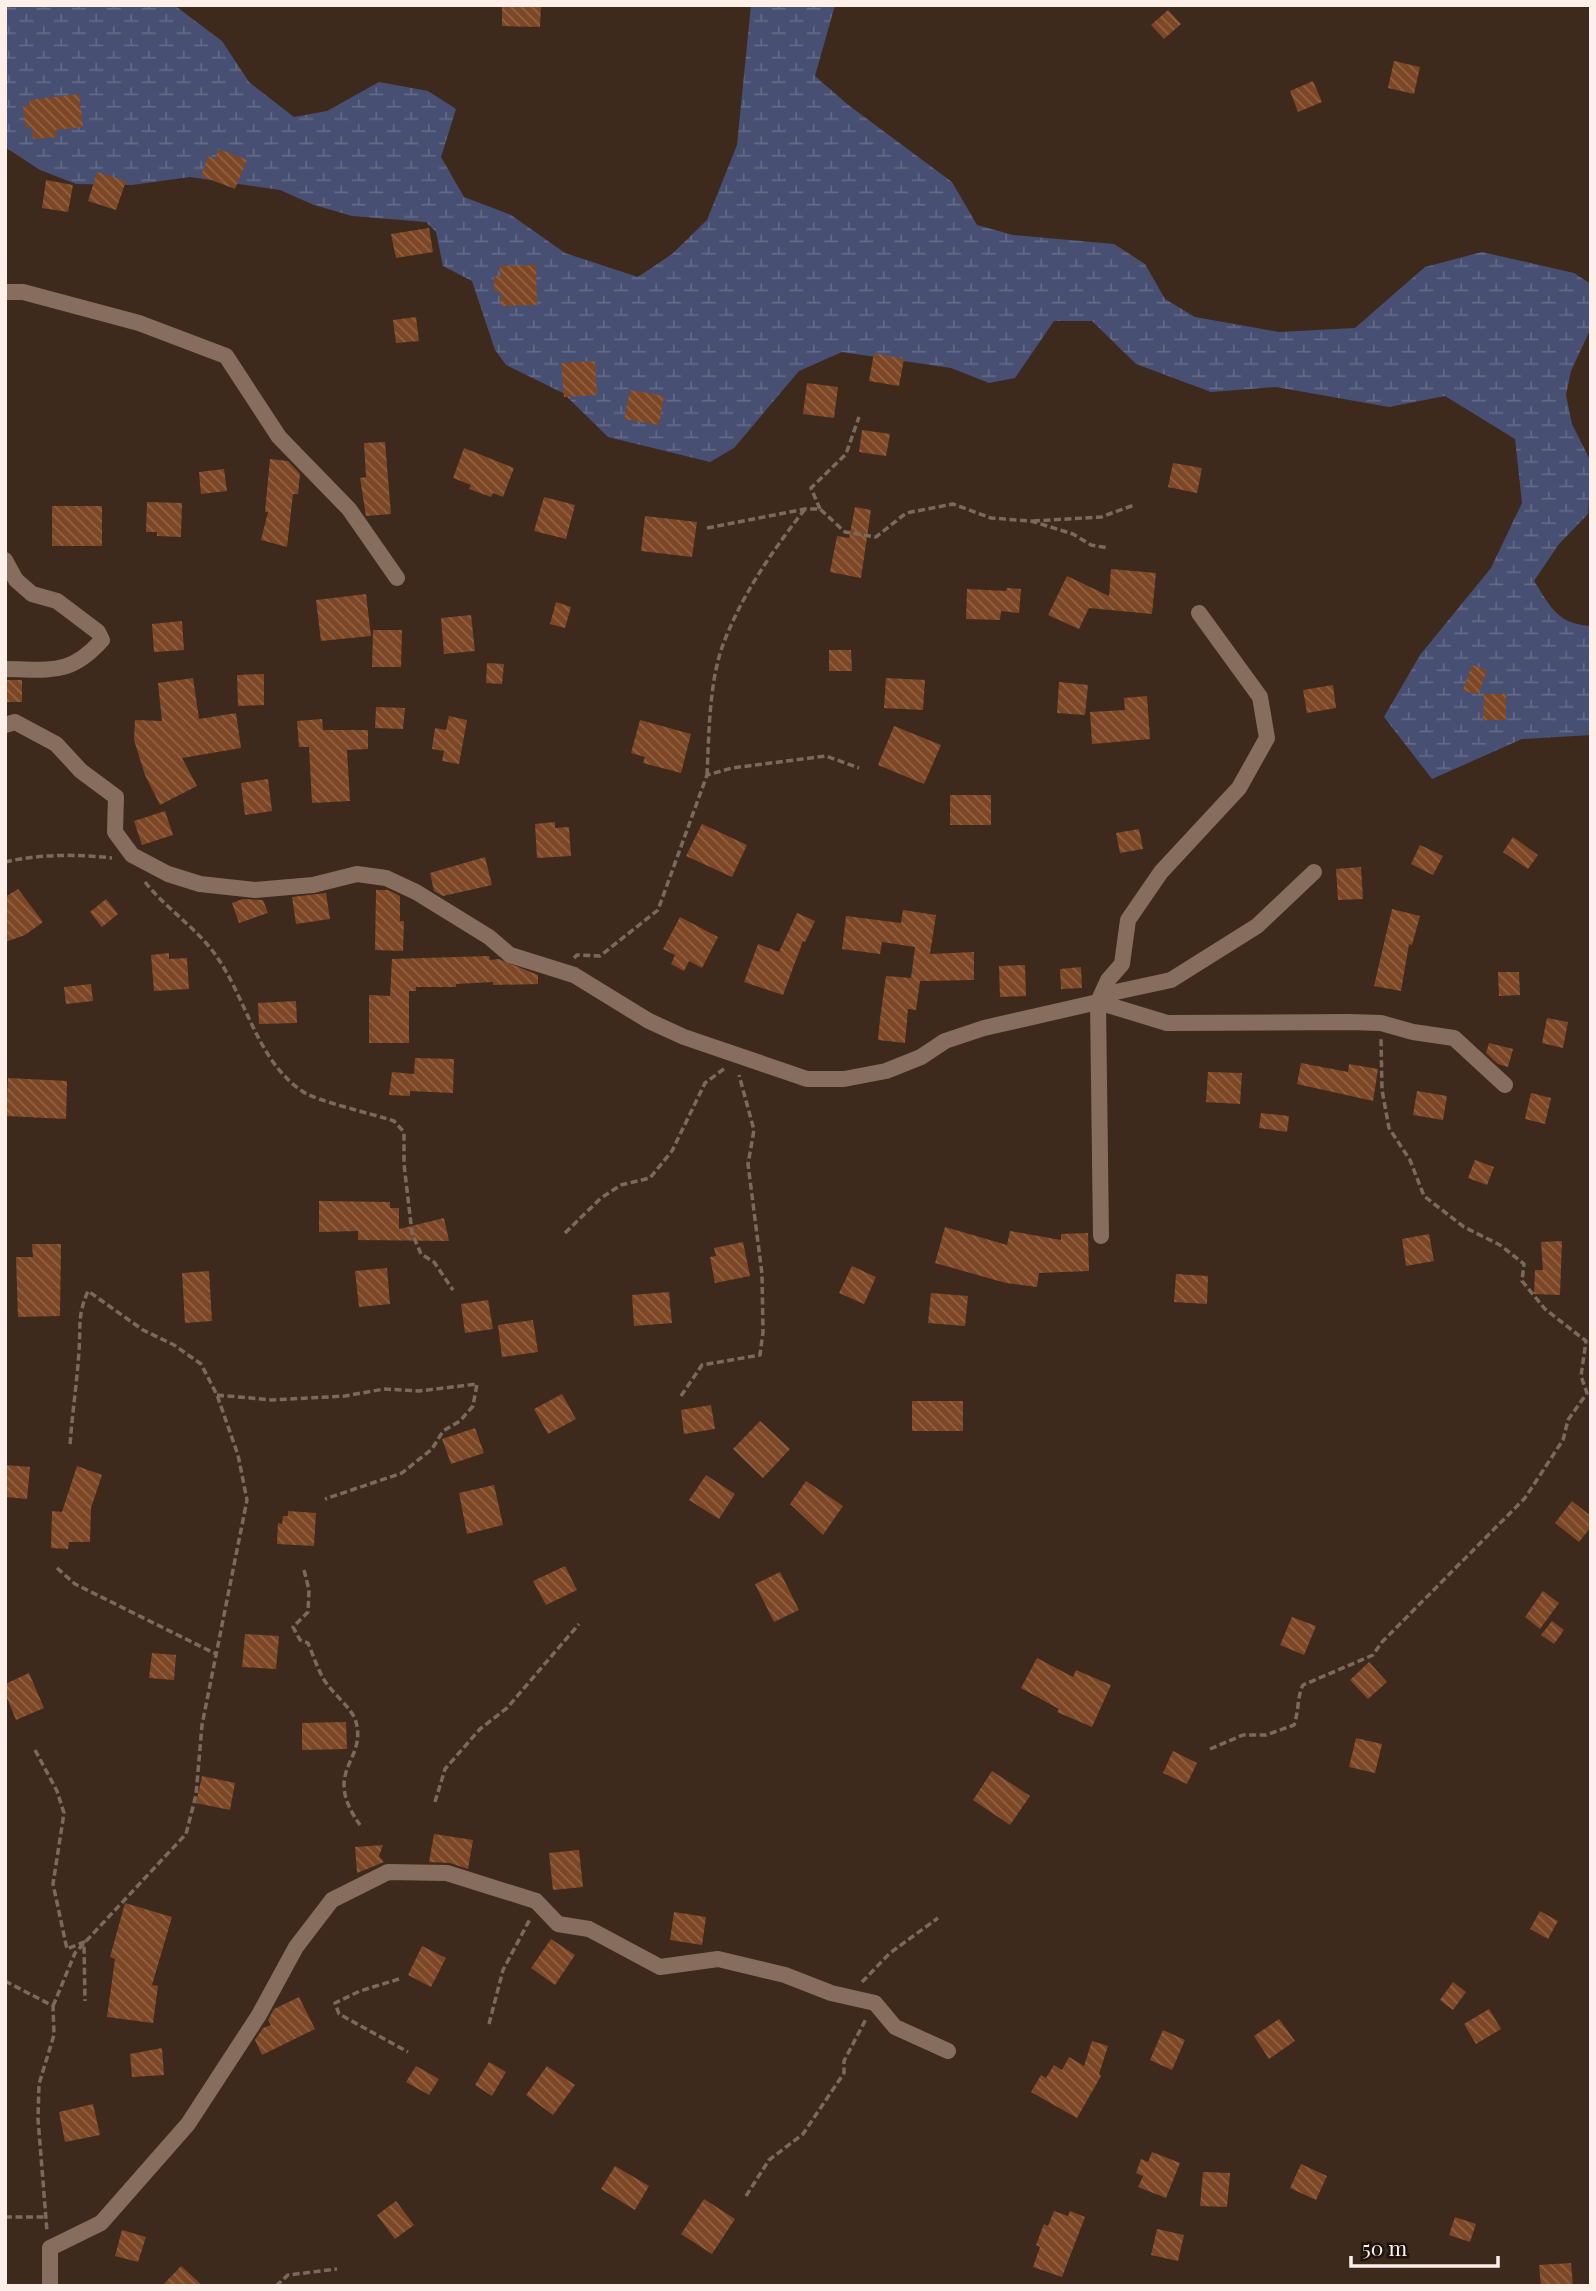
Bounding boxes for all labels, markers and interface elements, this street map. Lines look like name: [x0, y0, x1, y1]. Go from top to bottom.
scale bar: [1351, 2224, 1498, 2268]
text: 50 m: [1362, 2233, 1408, 2261]

